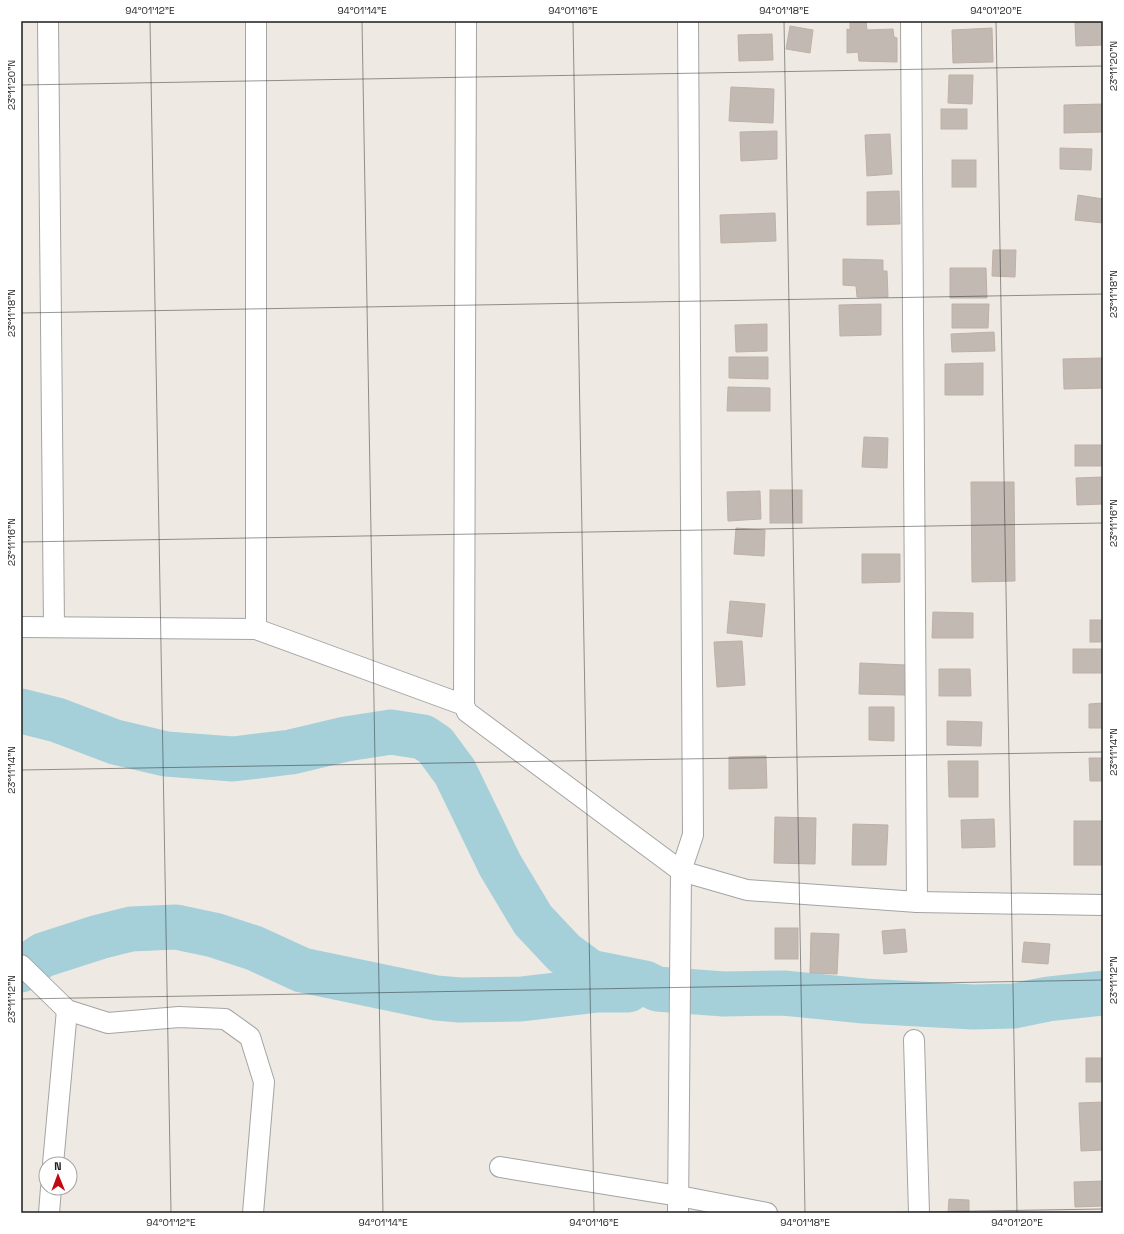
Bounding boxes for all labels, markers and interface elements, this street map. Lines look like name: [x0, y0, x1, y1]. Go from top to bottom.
text: 94°01'12"E: [125, 4, 175, 17]
text: 94°01'14"E: [337, 4, 387, 17]
text: 94°01'16"E: [548, 4, 598, 17]
text: 94°01'18"E: [759, 4, 809, 17]
text: 94°01'20"E: [970, 4, 1022, 17]
text: 23°11'20"N: [1107, 41, 1120, 91]
text: 23°11'20"N: [5, 60, 18, 110]
text: 23°11'18"N: [1107, 270, 1120, 318]
text: 23°11'18"N: [5, 289, 18, 337]
text: 23°11'16"N: [1107, 499, 1120, 547]
text: 23°11'16"N: [5, 518, 18, 566]
text: 23°11'14"N: [1107, 728, 1120, 776]
text: 23°11'14"N: [5, 746, 18, 794]
text: 23°11'12"N: [1107, 956, 1120, 1004]
text: 23°11'12"N: [5, 975, 18, 1023]
north arrow: [38, 1156, 78, 1196]
text: N: [54, 1159, 62, 1173]
text: 94°01'12"E: [146, 1216, 196, 1229]
text: 94°01'14"E: [358, 1216, 408, 1229]
text: 94°01'16"E: [569, 1216, 619, 1229]
text: 94°01'18"E: [780, 1216, 830, 1229]
text: 94°01'20"E: [991, 1216, 1043, 1229]

